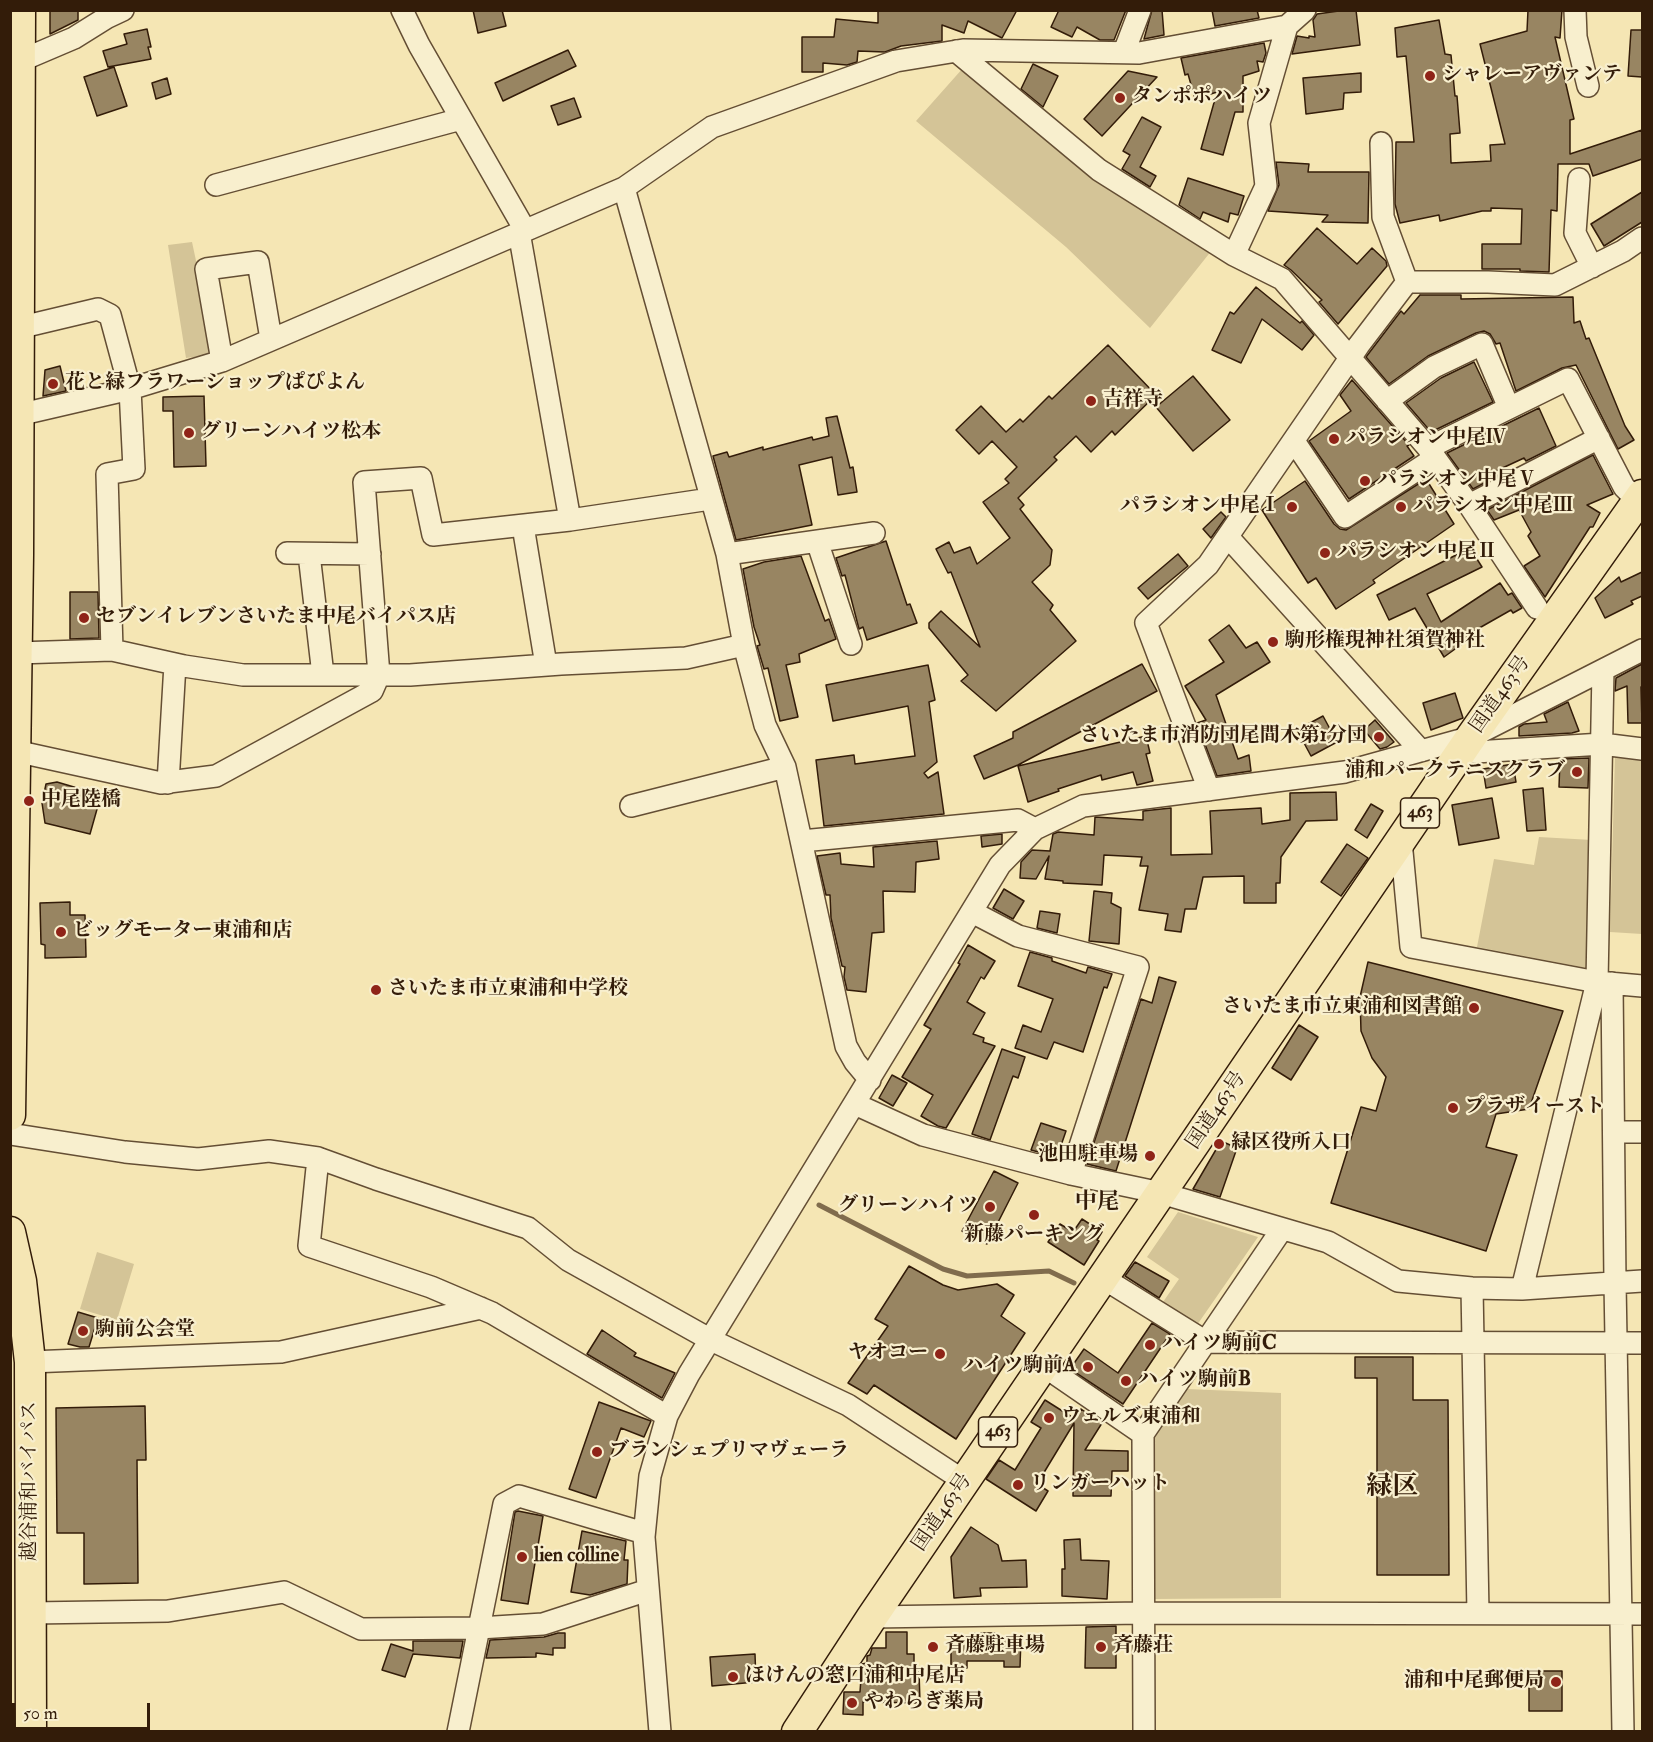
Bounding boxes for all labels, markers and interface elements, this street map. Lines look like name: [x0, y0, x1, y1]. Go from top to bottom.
place label: シャレーアヴァンテ: [1442, 64, 1622, 88]
marker: シャレーアヴァンテ: [1423, 69, 1437, 83]
place label: タンポポハイツ: [1132, 86, 1272, 110]
marker: タンポポハイツ: [1113, 91, 1127, 105]
place label: 花と緑フラワーショップぱぴよん: [65, 372, 365, 396]
marker: 花と緑フラワーショップぱぴよん: [46, 377, 60, 391]
place label: 吉祥寺: [1103, 389, 1163, 413]
marker: 吉祥寺: [1084, 394, 1098, 408]
place label: グリーンハイツ松本: [201, 421, 381, 445]
marker: グリーンハイツ松本: [182, 426, 196, 440]
place label: パラシオン中尾Ⅳ: [1346, 427, 1506, 451]
marker: パラシオン中尾Ⅳ: [1327, 432, 1341, 446]
place label: パラシオン中尾Ⅴ: [1377, 469, 1537, 493]
marker: パラシオン中尾Ⅴ: [1358, 474, 1372, 488]
place label: パラシオン中尾Ⅰ: [1120, 495, 1280, 519]
place label: パラシオン中尾Ⅲ: [1413, 495, 1573, 519]
marker: パラシオン中尾Ⅰ: [1285, 500, 1299, 514]
marker: パラシオン中尾Ⅲ: [1394, 500, 1408, 514]
place label: パラシオン中尾Ⅱ: [1337, 541, 1497, 565]
marker: パラシオン中尾Ⅱ: [1318, 546, 1332, 560]
place label: セブンイレブンさいたま中尾バイパス店: [96, 606, 456, 630]
marker: セブンイレブンさいたま中尾バイパス店: [77, 611, 91, 625]
place label: 駒形権現神社須賀神社: [1285, 630, 1485, 654]
marker: 駒形権現神社須賀神社: [1266, 635, 1280, 649]
street label: 国道463号: [1466, 652, 1536, 738]
place label: さいたま市消防団尾間木第1分団: [1080, 725, 1367, 749]
marker: さいたま市消防団尾間木第1分団: [1372, 730, 1386, 744]
place label: 浦和パークテニスクラブ: [1345, 760, 1565, 784]
marker: 浦和パークテニスクラブ: [1570, 765, 1584, 779]
place label: 中尾陸橋: [41, 789, 121, 813]
marker: 中尾陸橋: [22, 794, 36, 808]
road number: 463: [1400, 798, 1440, 828]
place label: ビッグモーター東浦和店: [73, 920, 292, 944]
marker: ビッグモーター東浦和店: [54, 925, 68, 939]
place label: さいたま市立東浦和中学校: [388, 978, 628, 1002]
marker: さいたま市立東浦和中学校: [369, 983, 383, 997]
place label: さいたま市立東浦和図書館: [1222, 996, 1462, 1020]
marker: さいたま市立東浦和図書館: [1467, 1001, 1481, 1015]
street label: 国道463号: [1182, 1068, 1252, 1154]
place label: プラザイースト: [1465, 1096, 1605, 1120]
marker: プラザイースト: [1446, 1101, 1460, 1115]
place label: 緑区役所入口: [1231, 1132, 1351, 1156]
marker: 緑区役所入口: [1212, 1137, 1226, 1151]
place label: 池田駐車場: [1038, 1144, 1138, 1168]
marker: 池田駐車場: [1143, 1149, 1157, 1163]
district label: 中尾: [1075, 1190, 1119, 1216]
place label: グリーンハイツ: [838, 1195, 978, 1219]
marker: グリーンハイツ: [983, 1200, 997, 1214]
marker: 新藤パーキング: [1027, 1208, 1041, 1222]
place label: 新藤パーキング: [964, 1224, 1104, 1248]
place label: 駒前公会堂: [95, 1319, 195, 1343]
marker: 駒前公会堂: [76, 1324, 90, 1338]
place label: ハイツ駒前C: [1162, 1333, 1277, 1357]
marker: ハイツ駒前C: [1143, 1338, 1157, 1352]
place label: ヤオコー: [848, 1342, 928, 1366]
marker: ヤオコー: [933, 1347, 947, 1361]
place label: ハイツ駒前A: [963, 1355, 1076, 1379]
marker: ハイツ駒前A: [1081, 1360, 1095, 1374]
place label: ハイツ駒前B: [1138, 1369, 1251, 1393]
marker: ハイツ駒前B: [1119, 1374, 1133, 1388]
street label: 越谷浦和バイパス: [19, 1401, 43, 1561]
place label: ウェルズ東浦和: [1061, 1406, 1201, 1430]
marker: ウェルズ東浦和: [1042, 1411, 1056, 1425]
road number: 463: [978, 1417, 1018, 1447]
place label: ブランシェプリマヴェーラ: [609, 1440, 849, 1464]
marker: ブランシェプリマヴェーラ: [590, 1445, 604, 1459]
street label: 国道463号: [908, 1470, 978, 1556]
district label: 緑区: [1366, 1472, 1418, 1504]
place label: リンガーハット: [1030, 1473, 1170, 1497]
marker: リンガーハット: [1011, 1478, 1025, 1492]
place label: lien colline: [534, 1545, 619, 1569]
marker: lien colline: [515, 1550, 529, 1564]
place label: 斉藤駐車場: [945, 1635, 1045, 1659]
place label: 斉藤荘: [1113, 1635, 1173, 1659]
marker: 斉藤駐車場: [926, 1640, 940, 1654]
marker: 斉藤荘: [1094, 1640, 1108, 1654]
place label: ほけんの窓口浦和中尾店: [745, 1665, 965, 1689]
marker: ほけんの窓口浦和中尾店: [726, 1670, 740, 1684]
place label: 浦和中尾郵便局: [1404, 1670, 1544, 1694]
marker: 浦和中尾郵便局: [1549, 1675, 1563, 1689]
scale bar: [15, 1691, 153, 1729]
place label: やわらぎ薬局: [864, 1691, 984, 1715]
marker: やわらぎ薬局: [845, 1696, 859, 1710]
text: 50 m: [23, 1702, 58, 1725]

